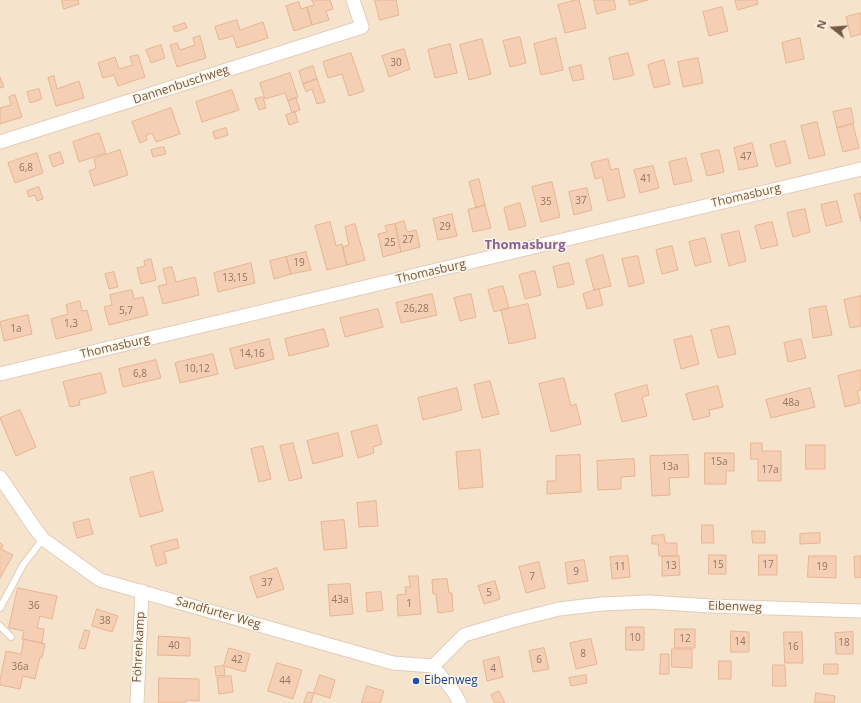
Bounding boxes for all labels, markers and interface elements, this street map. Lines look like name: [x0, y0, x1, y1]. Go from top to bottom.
north arrow: [813, 8, 853, 48]
text: N: [813, 18, 830, 31]
house number: 30: [390, 57, 402, 69]
street label: Dannenbuschweg: [131, 63, 231, 107]
house number: 47: [740, 151, 752, 163]
house number: 6,8: [19, 162, 33, 174]
house number: 41: [640, 173, 652, 185]
street label: Thomasburg: [710, 181, 782, 211]
house number: 37: [575, 195, 587, 207]
house number: 35: [540, 196, 552, 208]
house number: 29: [439, 221, 451, 233]
house number: 27: [402, 234, 414, 246]
house number: 25: [384, 237, 396, 249]
district label: Thomasburg: [484, 237, 566, 253]
house number: 19: [293, 257, 305, 269]
street label: Thomasburg: [395, 257, 467, 287]
house number: 13,15: [222, 272, 248, 284]
house number: 26,28: [403, 303, 429, 315]
house number: 5,7: [119, 305, 133, 317]
house number: 1,3: [64, 318, 78, 330]
house number: 1a: [10, 323, 22, 335]
street label: Thomasburg: [79, 332, 151, 362]
house number: 14,16: [239, 348, 265, 360]
house number: 10,12: [184, 363, 210, 375]
house number: 6,8: [133, 368, 147, 380]
house number: 48a: [783, 397, 799, 409]
house number: 15a: [711, 456, 727, 468]
house number: 13a: [662, 461, 678, 473]
house number: 17a: [762, 464, 778, 476]
house number: 15: [712, 559, 724, 571]
house number: 17: [762, 559, 774, 571]
house number: 13: [665, 560, 677, 572]
house number: 11: [614, 561, 626, 573]
house number: 19: [816, 561, 828, 573]
house number: 9: [573, 566, 579, 578]
house number: 7: [529, 571, 535, 583]
house number: 37: [261, 577, 273, 589]
house number: 5: [486, 587, 492, 599]
street label: Sandfurter Weg: [174, 594, 262, 632]
house number: 43a: [332, 594, 348, 606]
house number: 1: [406, 598, 412, 610]
street label: Eibenweg: [708, 599, 762, 615]
house number: 36: [28, 600, 40, 612]
street label: Föhrenkamp: [130, 611, 148, 683]
house number: 38: [99, 615, 111, 627]
house number: 10: [629, 632, 641, 644]
house number: 12: [679, 633, 691, 645]
house number: 14: [734, 636, 746, 648]
house number: 18: [838, 637, 850, 649]
house number: 40: [168, 640, 180, 652]
house number: 16: [787, 641, 799, 653]
house number: 8: [580, 648, 586, 660]
house number: 42: [231, 654, 243, 666]
house number: 6: [536, 654, 542, 666]
house number: 36a: [12, 661, 28, 673]
house number: 4: [490, 663, 496, 675]
place label: Eibenweg: [424, 674, 478, 688]
house number: 44: [279, 675, 291, 687]
marker: Eibenweg: [411, 676, 421, 686]

